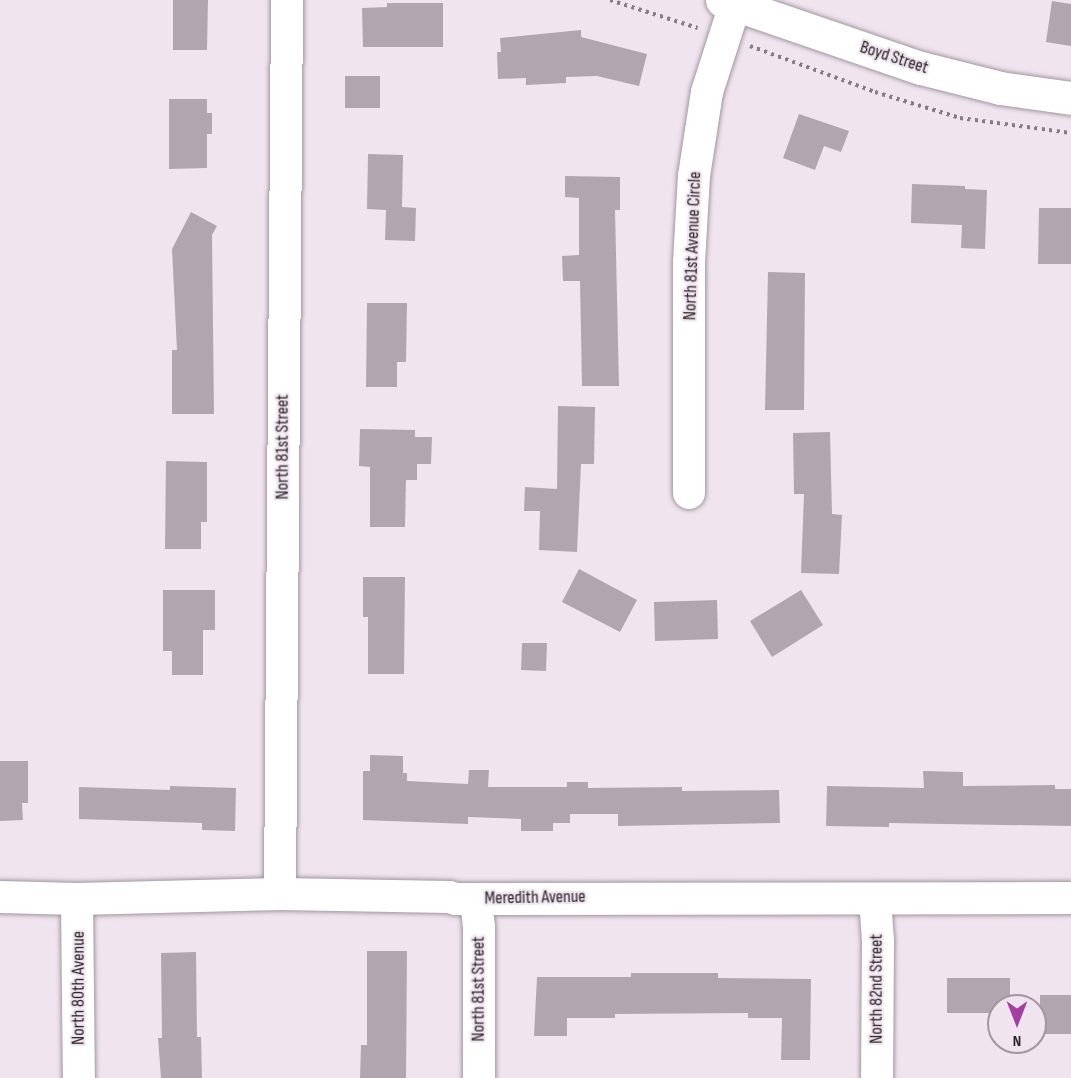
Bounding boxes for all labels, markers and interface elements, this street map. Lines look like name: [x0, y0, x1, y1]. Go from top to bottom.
street label: Boyd Street: [857, 37, 931, 79]
street label: North 81st Avenue Circle: [680, 171, 706, 321]
street label: North 81st Street: [272, 394, 294, 500]
street label: Meredith Avenue: [484, 886, 586, 910]
street label: North 80th Avenue: [68, 931, 90, 1045]
street label: North 82nd Street: [866, 934, 888, 1044]
street label: North 81st Street: [468, 936, 490, 1042]
north arrow: [987, 994, 1047, 1054]
text: N: [1013, 1031, 1021, 1050]

